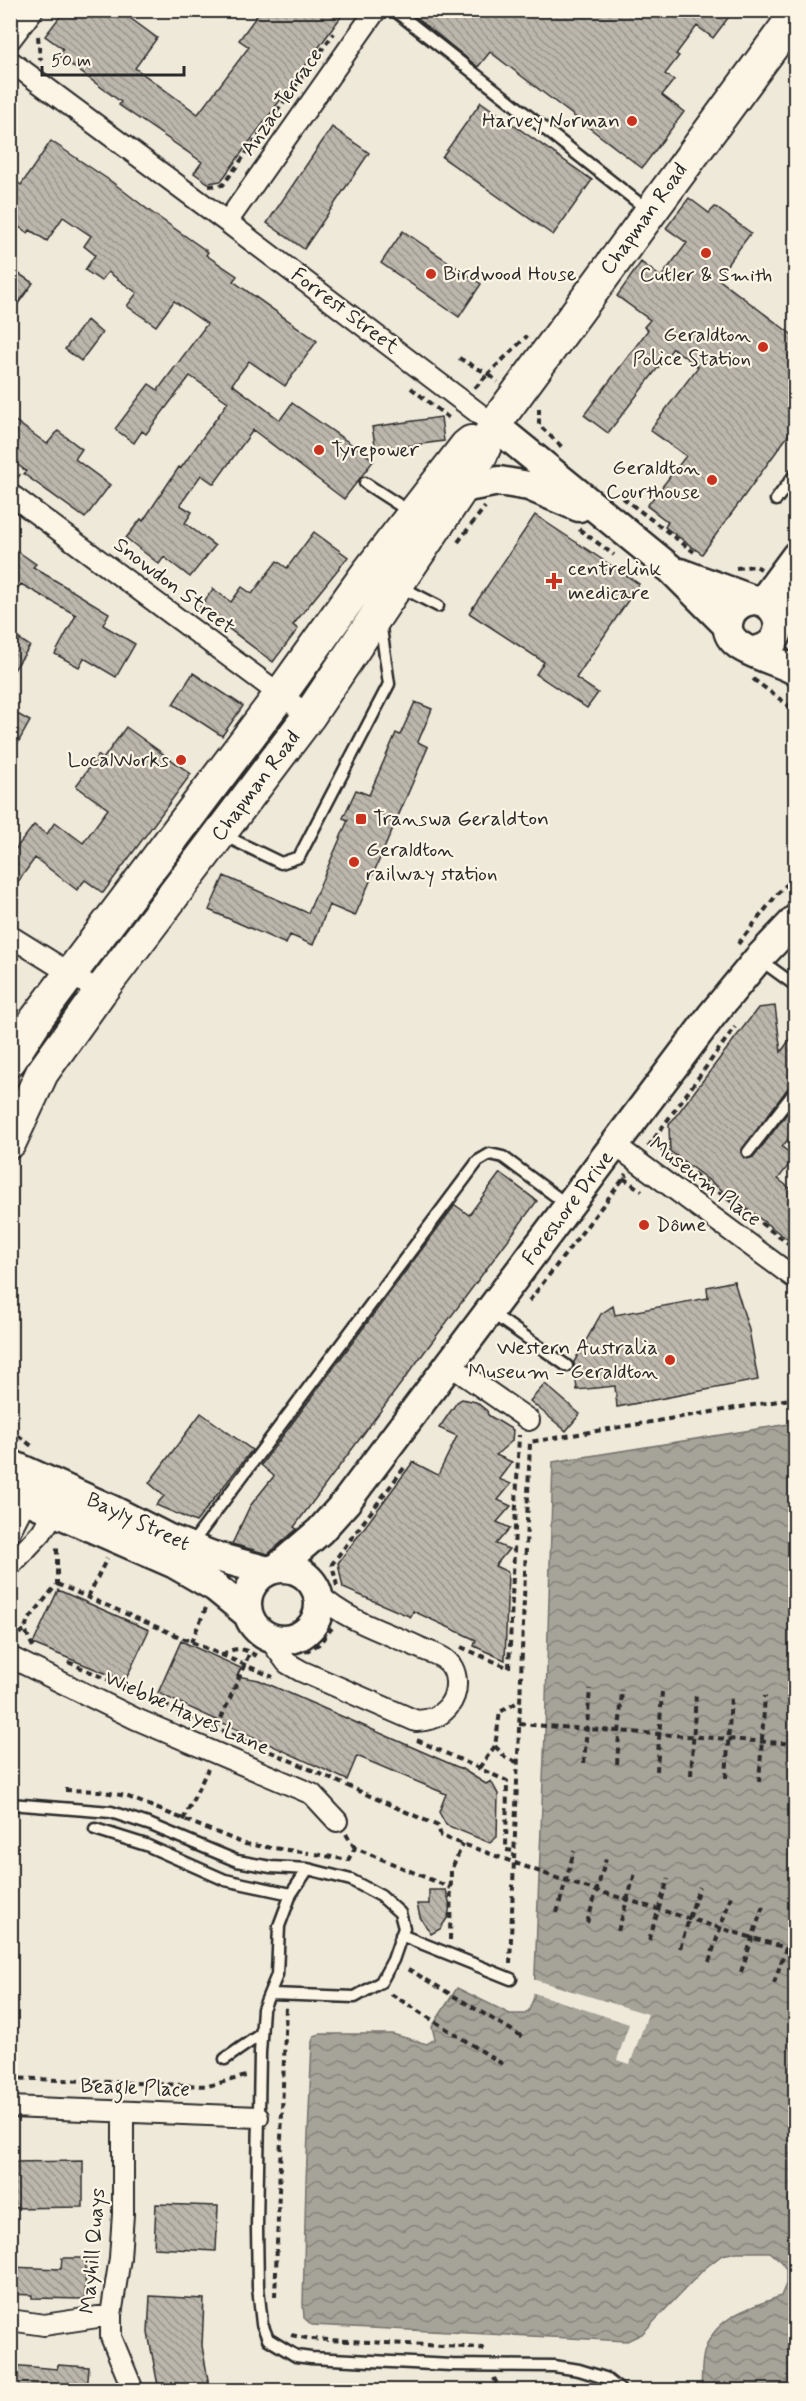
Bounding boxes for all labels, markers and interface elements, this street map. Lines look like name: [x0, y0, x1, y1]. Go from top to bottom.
scale bar: [42, 39, 184, 77]
street label: Anzac Terrace: [234, 42, 330, 162]
text: 50 m: [51, 49, 91, 73]
place label: Harvey Norman: [482, 107, 620, 135]
marker: Harvey Norman: [625, 114, 639, 128]
street label: Chapman Road: [594, 157, 694, 281]
marker: Cutler & Smith: [699, 246, 713, 260]
place label: Birdwood House: [443, 260, 577, 288]
street label: Forrest Street: [285, 261, 405, 361]
place label: Cutler & Smith: [640, 261, 772, 289]
marker: Birdwood House: [424, 267, 438, 281]
place label: Geraldton Police Station: [632, 321, 752, 373]
marker: Geraldton Police Station: [756, 340, 770, 354]
place label: Tyrepower: [331, 436, 419, 464]
marker: Tyrepower: [312, 443, 326, 457]
place label: Geraldton Courthouse: [606, 454, 701, 506]
marker: Geraldton Courthouse: [705, 473, 719, 487]
street label: Snowdon Street: [108, 531, 240, 641]
place label: centrelink medicare: [568, 555, 662, 607]
marker: centrelink medicare: [545, 572, 563, 590]
street label: Chapman Road: [205, 725, 307, 847]
place label: LocalWorks: [67, 746, 169, 774]
marker: LocalWorks: [174, 753, 188, 767]
place label: Transwa Geraldton: [373, 805, 549, 833]
marker: Transwa Geraldton: [354, 812, 368, 826]
place label: Geraldton railway station: [366, 836, 498, 888]
marker: Geraldton railway station: [347, 855, 361, 869]
street label: Museum Place: [643, 1131, 767, 1233]
street label: Foreshore Drive: [516, 1145, 620, 1271]
place label: Dôme: [656, 1211, 706, 1239]
marker: Dôme: [637, 1218, 651, 1232]
place label: Western Australia Museum - Geraldton: [468, 1334, 659, 1386]
marker: Western Australia Museum - Geraldton: [663, 1353, 677, 1367]
street label: Bayly Street: [82, 1486, 194, 1558]
street label: Wiebbe Hayes Lane: [100, 1664, 274, 1762]
street label: Beagle Place: [80, 2072, 190, 2106]
street label: Mayhill Quays: [74, 2187, 112, 2315]

